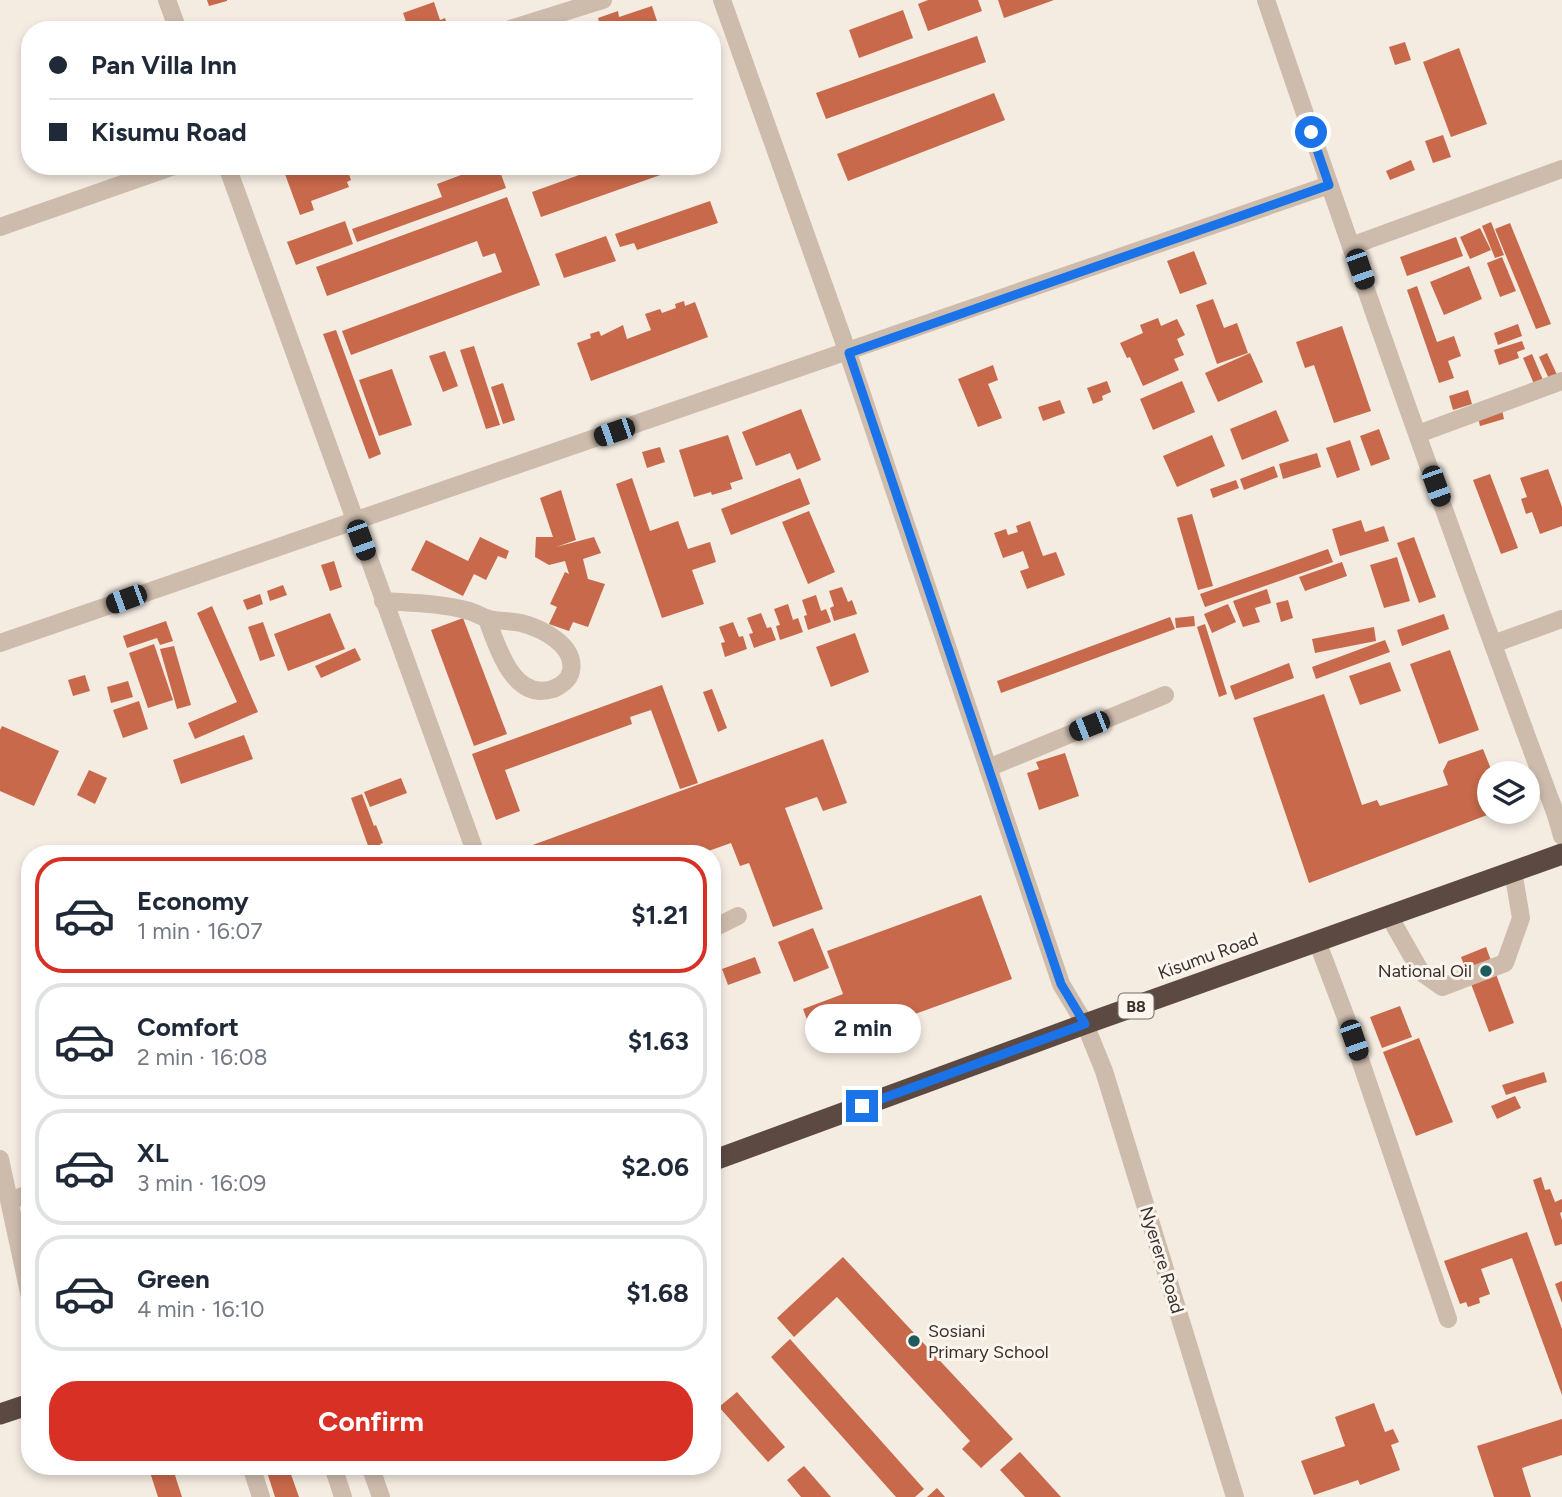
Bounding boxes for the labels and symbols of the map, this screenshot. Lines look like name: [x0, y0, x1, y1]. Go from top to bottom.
route start: [1295, 116, 1327, 148]
car: [1344, 246, 1377, 292]
car: [591, 415, 638, 449]
car: [1419, 463, 1454, 509]
car: [344, 517, 379, 563]
car: [103, 582, 150, 616]
car: [1066, 708, 1113, 744]
street label: Kisumu Road: [1155, 928, 1261, 984]
place label: National Oil: [1378, 960, 1472, 982]
marker: National Oil: [1478, 963, 1494, 979]
road number: B8: [1118, 994, 1154, 1018]
callout: 2 min: [804, 1004, 920, 1054]
car: [1338, 1017, 1371, 1063]
route end: [846, 1090, 878, 1122]
street label: Nyerere Road: [1135, 1204, 1189, 1316]
place label: Sosiani Primary School: [928, 1320, 1049, 1363]
marker: Sosiani Primary School: [906, 1333, 922, 1349]

